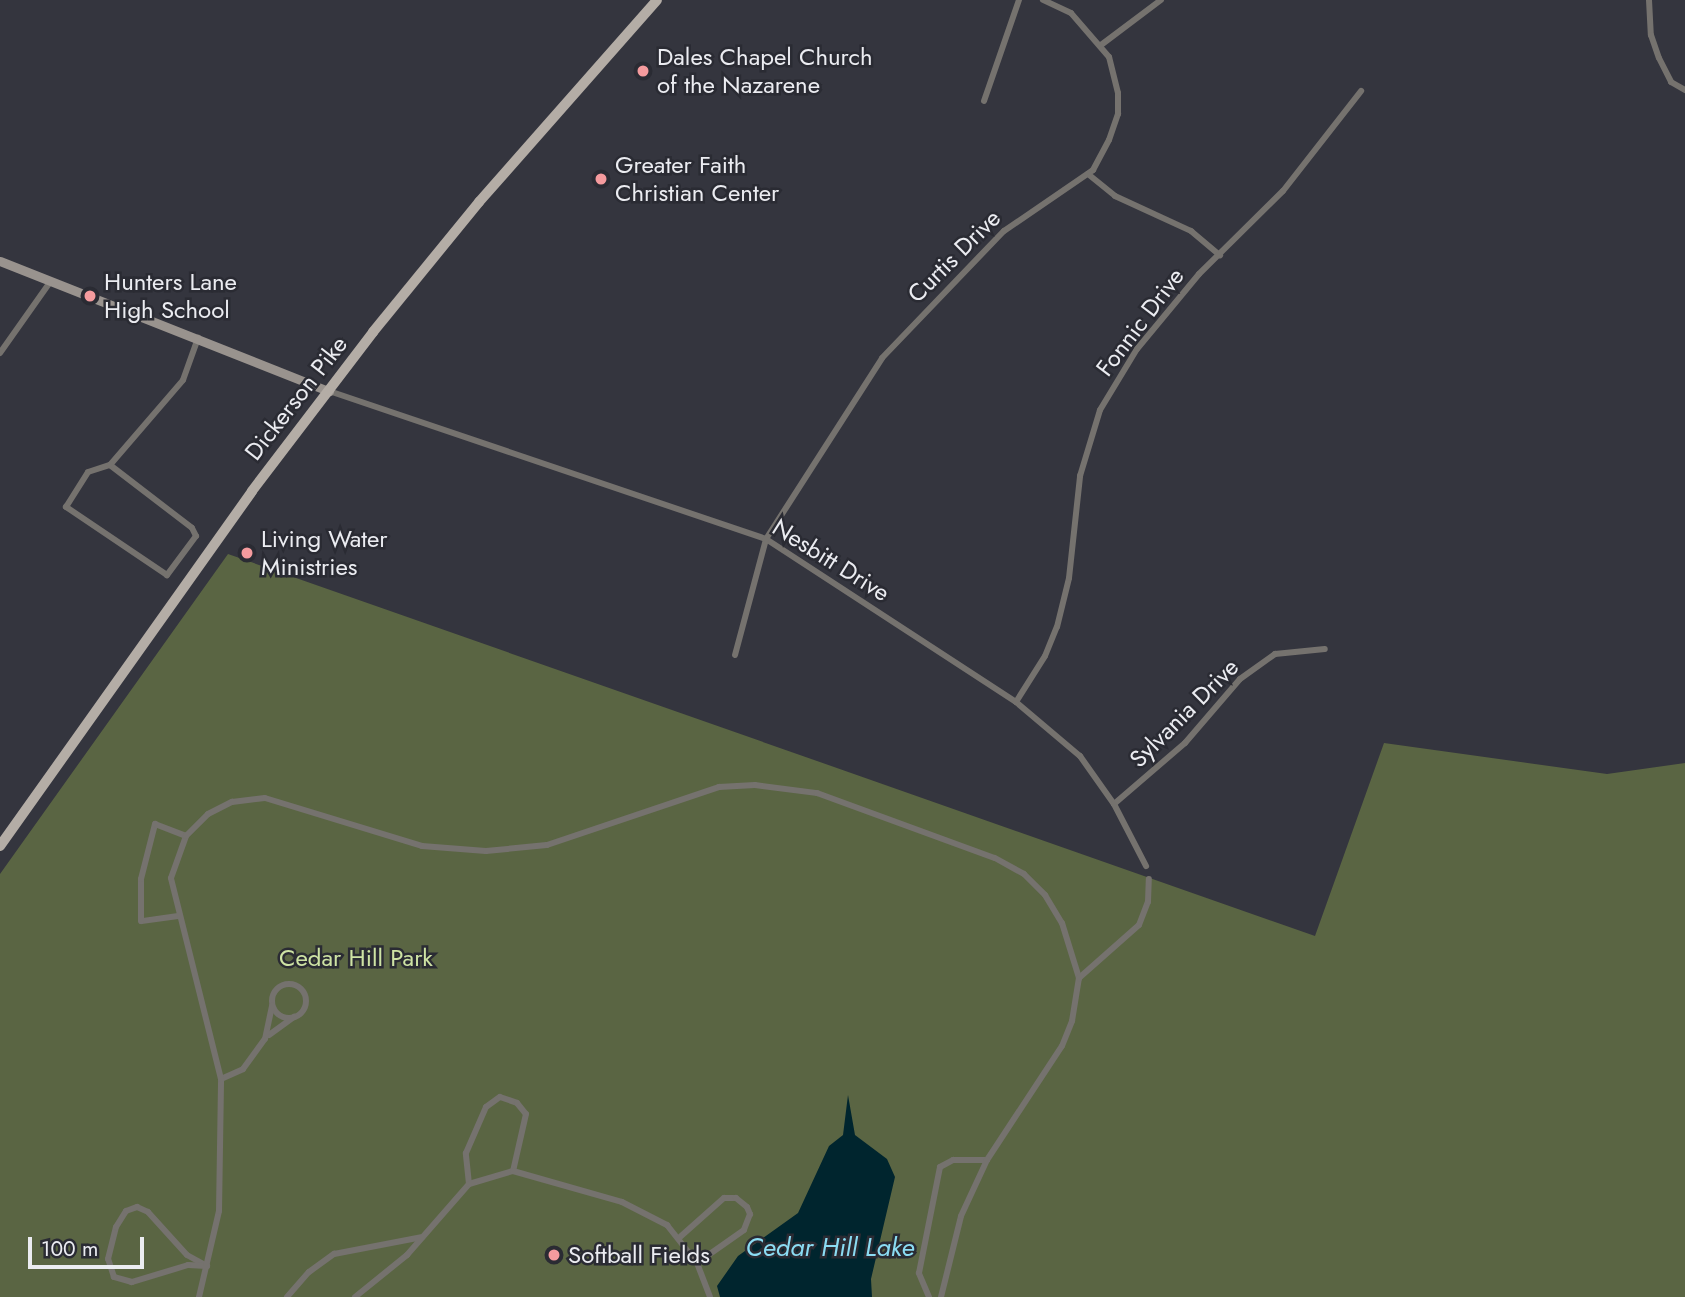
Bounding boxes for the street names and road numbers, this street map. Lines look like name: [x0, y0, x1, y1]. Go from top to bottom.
street label: Curtis Drive: [902, 204, 1006, 308]
street label: Fonnic Drive: [1090, 262, 1190, 382]
street label: Dickerson Pike: [239, 330, 353, 466]
street label: Nesbitt Drive: [767, 513, 895, 607]
street label: Sylvania Drive: [1124, 653, 1244, 773]

